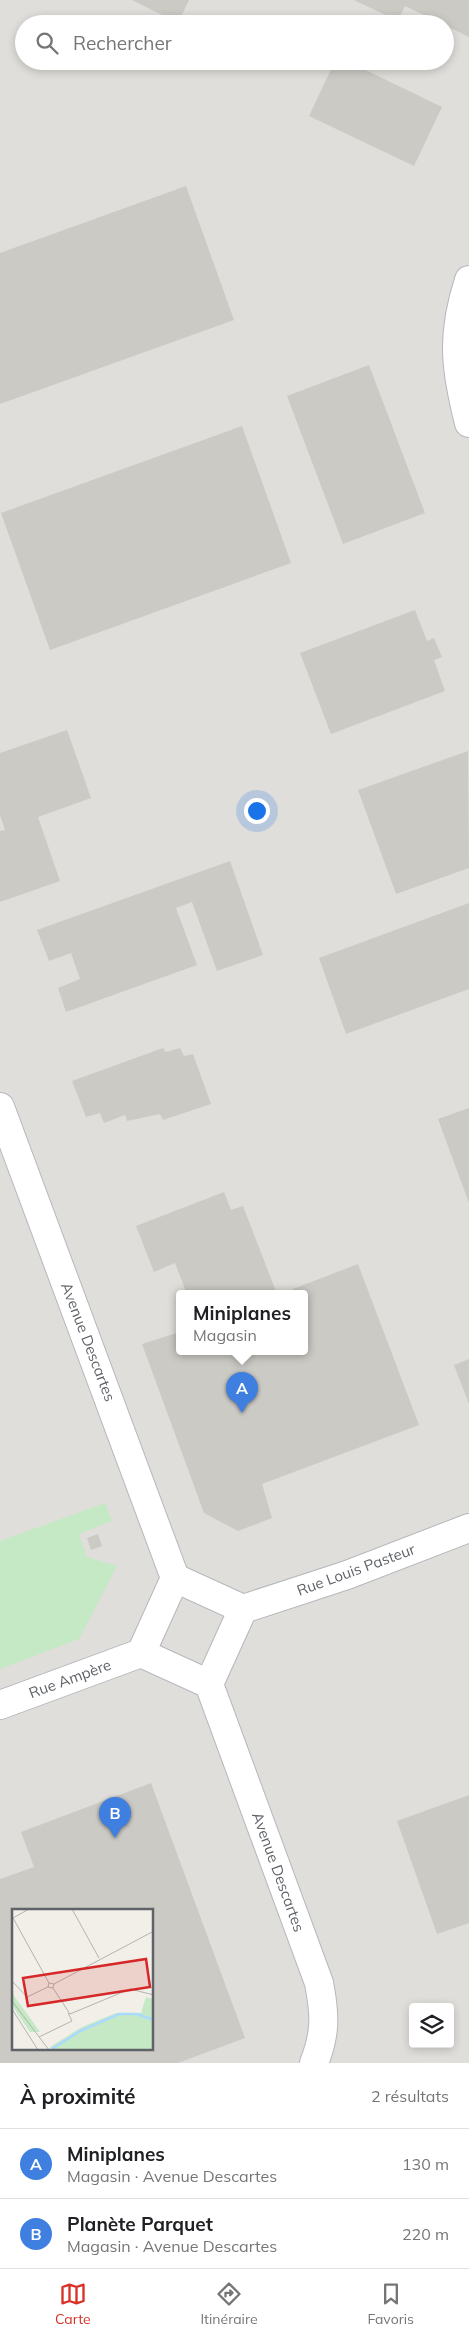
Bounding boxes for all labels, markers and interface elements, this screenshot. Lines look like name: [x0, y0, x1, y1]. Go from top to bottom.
search box: [15, 15, 454, 70]
icon: search: [33, 29, 61, 57]
text: Rechercher: [73, 31, 172, 55]
your location: [244, 798, 270, 824]
street label: Avenue Descartes: [57, 1280, 120, 1404]
popup: [176, 1290, 308, 1355]
text: Miniplanes: [193, 1301, 291, 1325]
text: Magasin: [193, 1325, 257, 1345]
pin: A: [226, 1372, 258, 1413]
street label: Rue Louis Pasteur: [294, 1539, 418, 1600]
street label: Rue Ampère: [26, 1655, 113, 1702]
pin: B: [99, 1797, 131, 1838]
street label: Avenue Descartes: [248, 1809, 309, 1934]
inset map: [12, 1909, 154, 2050]
map controls: [409, 2003, 454, 2048]
button: layers: [409, 2003, 454, 2048]
text: À proximité: [20, 2083, 136, 2109]
text: 2 résultats: [371, 2086, 449, 2106]
text: Miniplanes: [67, 2142, 165, 2166]
text: A: [30, 2154, 42, 2174]
text: 130 m: [402, 2154, 449, 2174]
text: Magasin · Avenue Descartes: [67, 2166, 277, 2186]
text: Planète Parquet: [67, 2212, 213, 2236]
text: B: [30, 2224, 42, 2244]
text: 220 m: [402, 2224, 449, 2244]
text: Magasin · Avenue Descartes: [67, 2236, 277, 2256]
tab: Carte: [55, 2280, 91, 2328]
tab: Itinéraire: [200, 2280, 258, 2328]
tab: Favoris: [367, 2280, 414, 2328]

